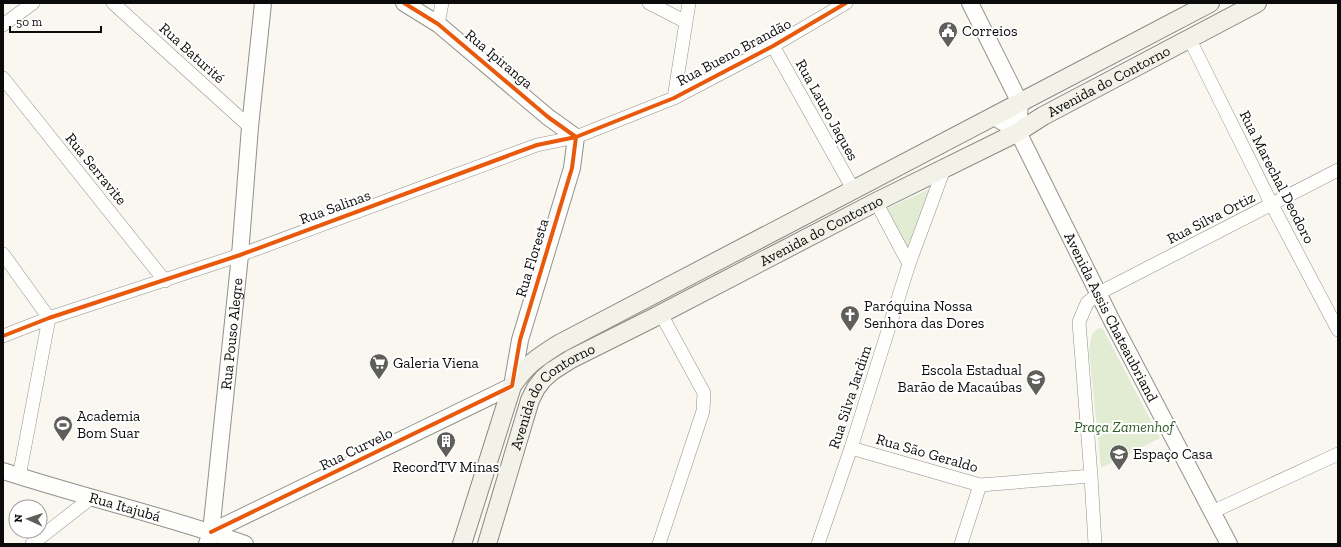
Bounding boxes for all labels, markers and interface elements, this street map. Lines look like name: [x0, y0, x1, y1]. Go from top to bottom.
scale bar: [10, 8, 101, 34]
street label: Rua Bueno Brandão: [674, 14, 795, 90]
text: 50 m: [16, 15, 43, 29]
street label: Rua Baturité: [156, 19, 228, 87]
public building icon: Correios: [937, 20, 959, 48]
place label: Correios: [962, 22, 1018, 40]
street label: Rua Ipiranga: [461, 25, 537, 93]
street label: Avenida do Contorno: [1044, 41, 1174, 121]
street label: Rua Lauro Jaques: [792, 56, 862, 164]
street label: Rua Marechal Deodoro: [1236, 107, 1319, 247]
street label: Rua Serravite: [62, 129, 130, 209]
street label: Rua Salinas: [297, 186, 373, 228]
street label: Rua Silva Ortiz: [1164, 188, 1258, 248]
street label: Avenida do Contorno: [757, 191, 886, 270]
street label: Rua Floresta: [512, 217, 552, 299]
street label: Avenida Assis Chateaubriand: [1060, 229, 1162, 406]
street label: Rua Pouso Alegre: [217, 277, 247, 391]
place label: Paróquina Nossa Senhora das Dores: [864, 297, 984, 332]
church icon: Paróquina Nossa Senhora das Dores: [839, 304, 861, 332]
street label: Avenida do Contorno: [507, 339, 598, 452]
street label: Rua Silva Jardim: [825, 343, 875, 451]
supermarket icon: Galeria Viena: [368, 352, 390, 380]
place label: Galeria Viena: [393, 354, 479, 372]
place label: Escola Estadual Barão de Macaúbas: [898, 361, 1022, 396]
school or university icon: Escola Estadual Barão de Macaúbas: [1025, 368, 1047, 396]
place label: Academia Bom Suar: [77, 407, 140, 442]
sports icon: Academia Bom Suar: [52, 414, 74, 442]
park label: Praça Zamenhof: [1074, 418, 1176, 436]
street label: Rua Curvelo: [317, 423, 396, 474]
building icon: RecordTV Minas: [435, 430, 457, 458]
street label: Rua São Geraldo: [874, 430, 980, 476]
school or university icon: Espaço Casa: [1108, 443, 1130, 471]
place label: Espaço Casa: [1133, 445, 1213, 463]
place label: RecordTV Minas: [393, 458, 499, 476]
street label: Rua Itajubá: [87, 488, 163, 526]
north arrow: [8, 499, 48, 539]
text: N: [12, 513, 25, 523]

